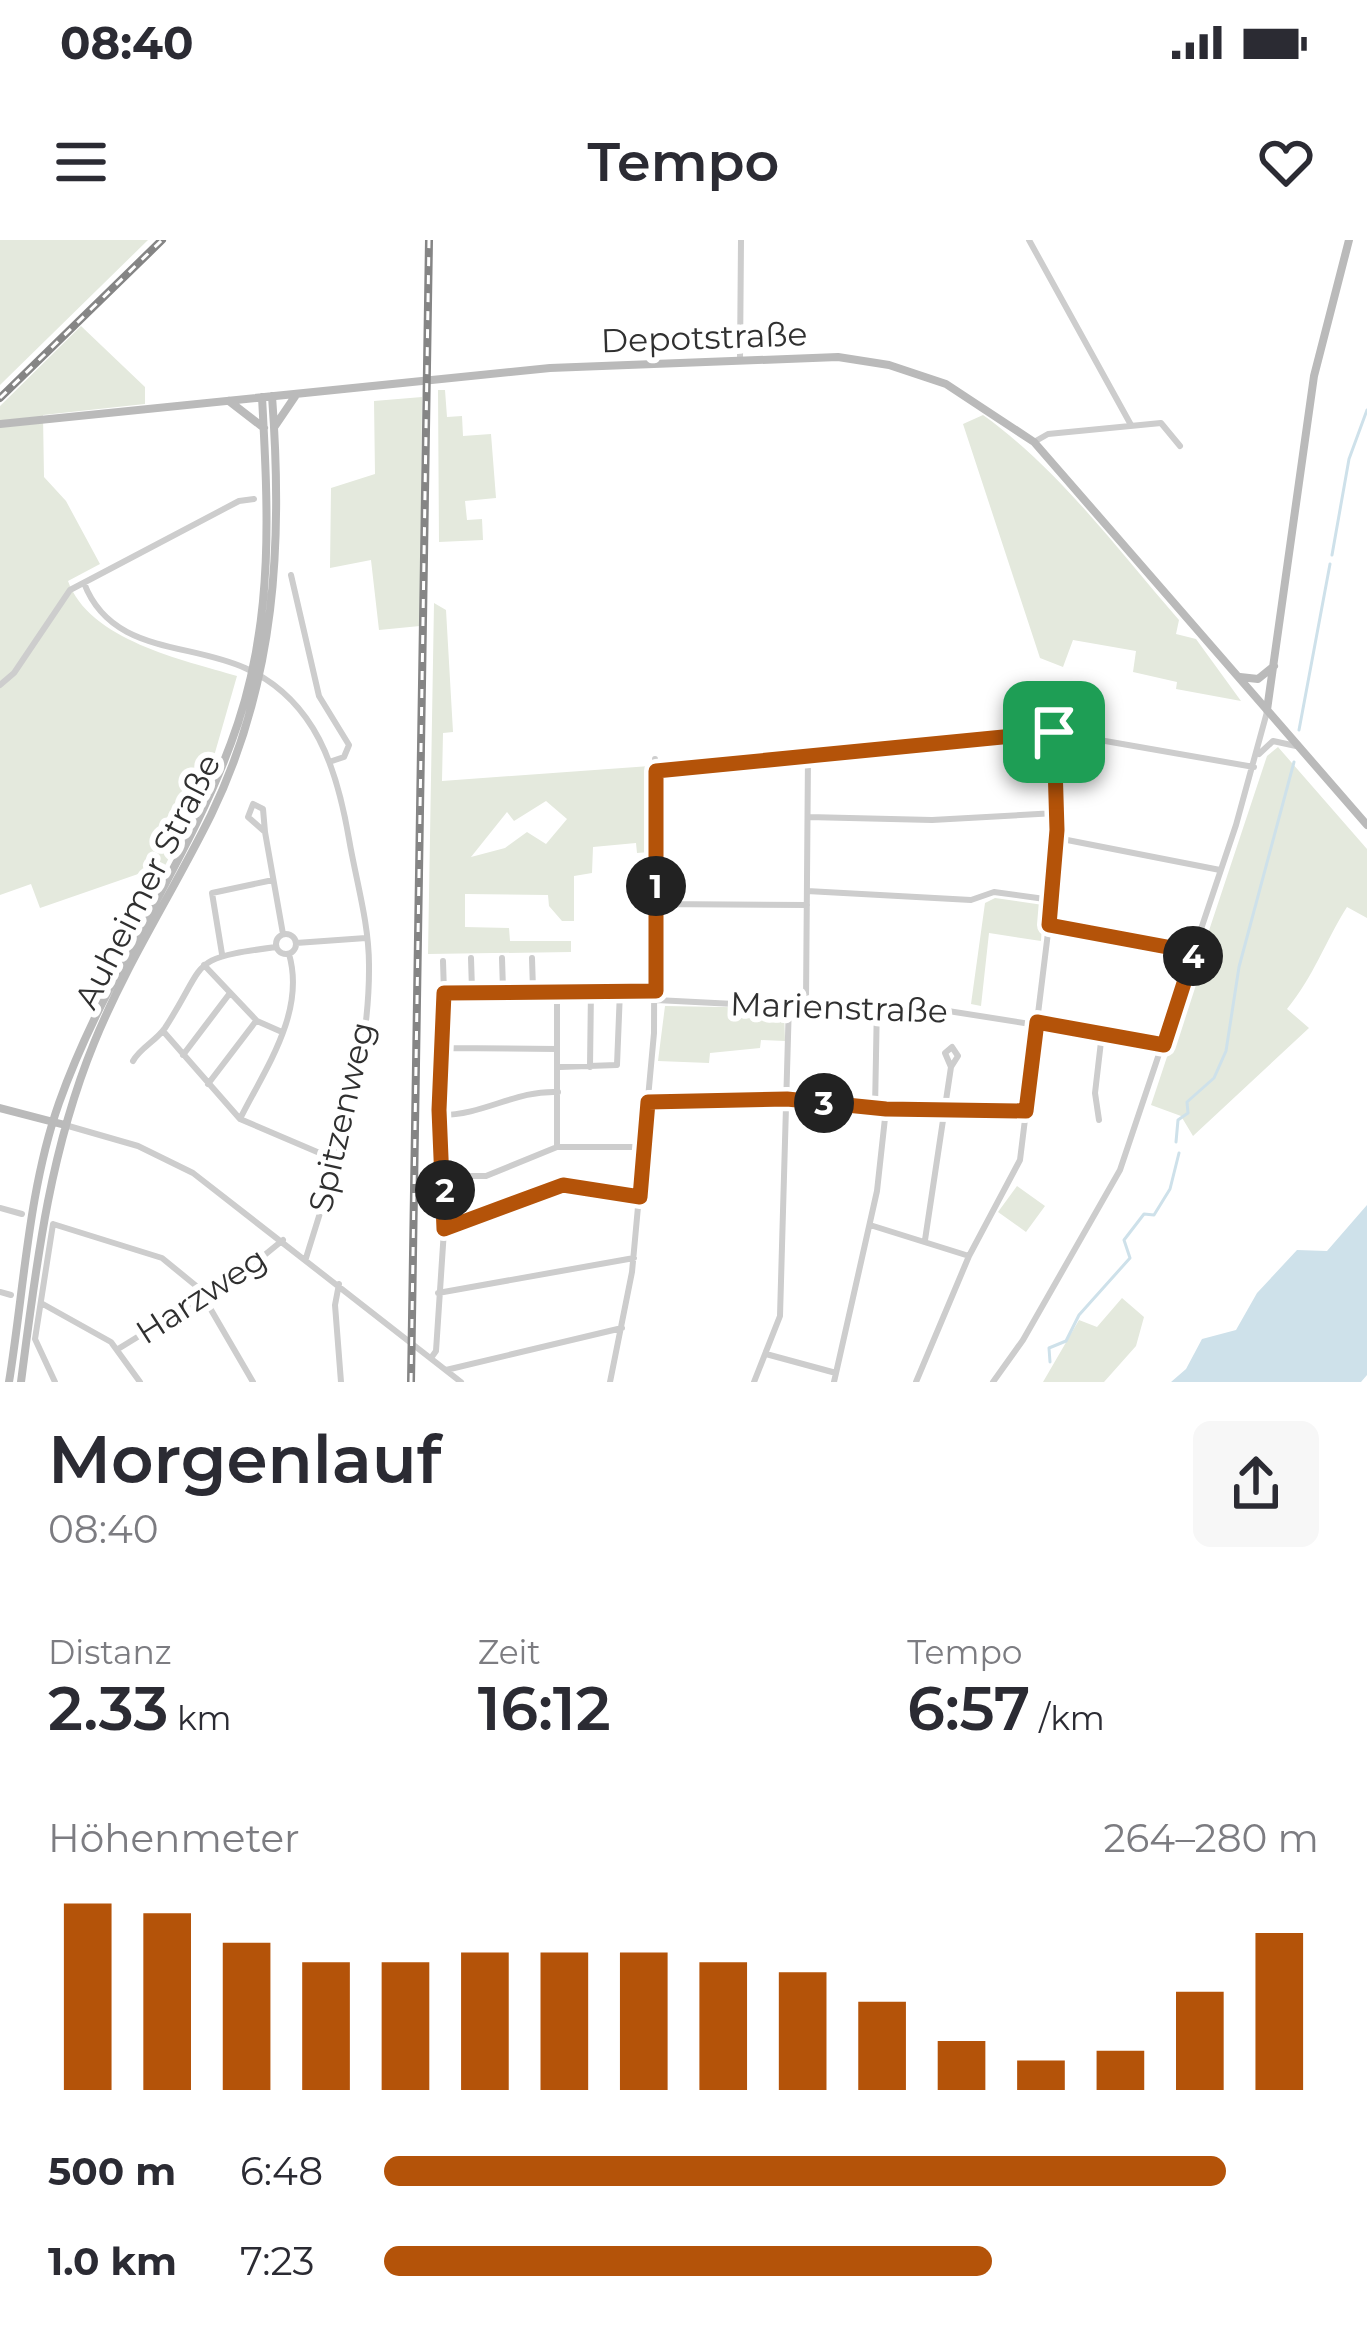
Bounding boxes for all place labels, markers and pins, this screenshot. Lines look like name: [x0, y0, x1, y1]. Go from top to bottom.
pin: [1003, 681, 1105, 783]
pin: 1: [626, 856, 686, 916]
pin: 4: [1163, 926, 1223, 986]
pin: 3: [794, 1073, 854, 1133]
pin: 2: [415, 1160, 475, 1220]

